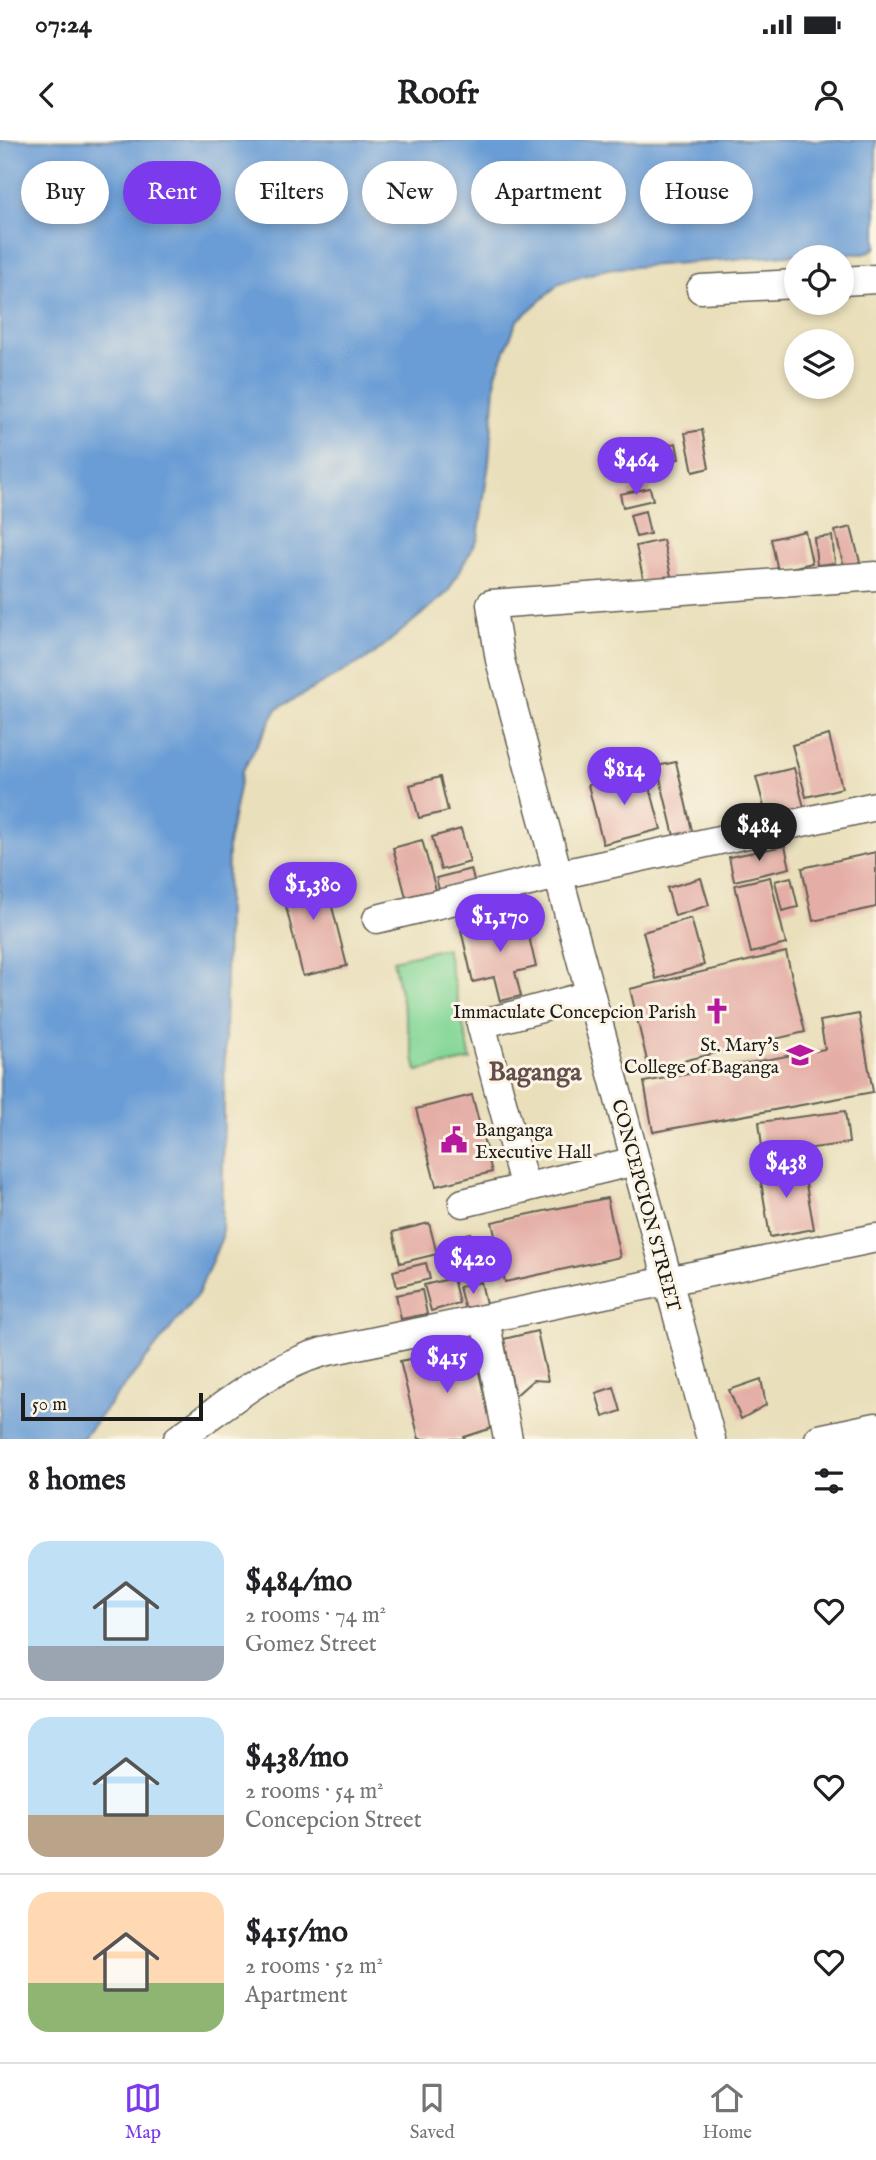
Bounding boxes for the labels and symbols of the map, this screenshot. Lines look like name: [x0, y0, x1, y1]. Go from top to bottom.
pin: $464: [595, 438, 677, 497]
pin: $814: [583, 748, 665, 807]
pin: $484: [718, 804, 800, 863]
pin: $1,380: [256, 862, 370, 922]
pin: $1,170: [443, 894, 557, 954]
church icon: Immaculate Concepcion Parish: [702, 996, 732, 1026]
place label: Immaculate Concepcion Parish: [453, 1001, 696, 1025]
place label: St. Mary's College of Baganga: [624, 1034, 780, 1080]
school or university icon: St. Mary's College of Baganga: [785, 1040, 815, 1070]
district label: Baganga: [489, 1056, 582, 1089]
street label: CONCEPCION STREET: [605, 1097, 685, 1314]
place label: Banganga Executive Hall: [475, 1119, 592, 1165]
public building icon: Banganga Executive Hall: [439, 1125, 469, 1155]
pin: $438: [745, 1140, 827, 1200]
pin: $420: [432, 1236, 514, 1296]
pin: $415: [406, 1336, 488, 1395]
scale bar: [21, 1390, 203, 1422]

